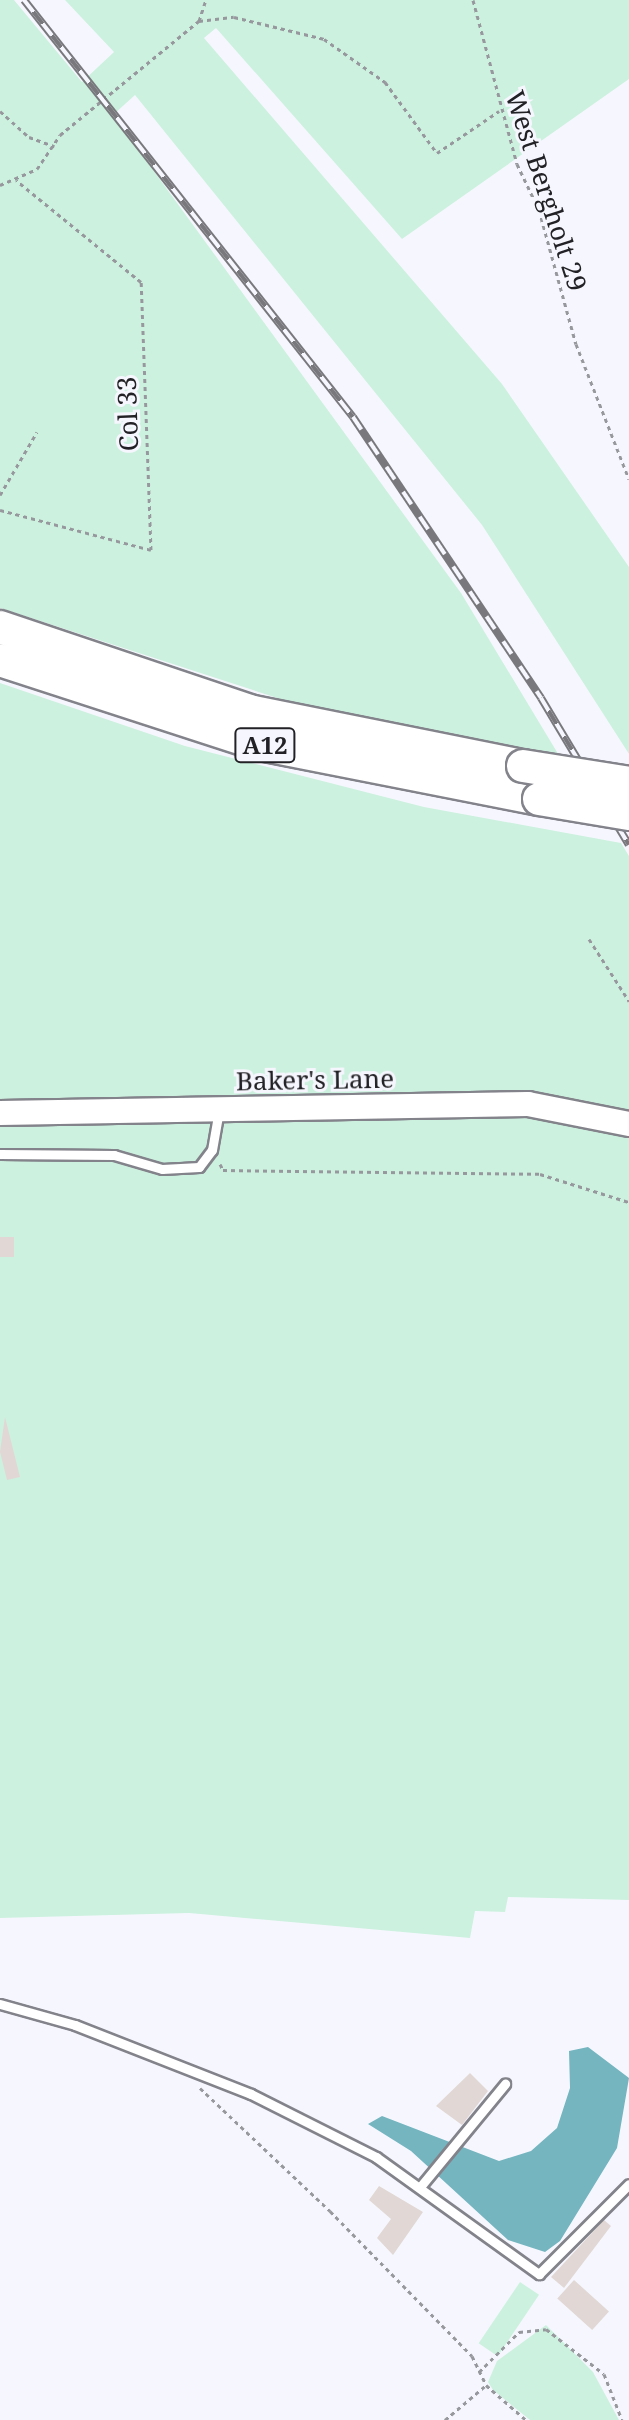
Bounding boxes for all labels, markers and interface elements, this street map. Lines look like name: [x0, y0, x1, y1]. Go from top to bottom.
street label: West Bergholt 29: [499, 87, 593, 295]
street label: Col 33: [111, 376, 145, 452]
road number: A12: [233, 725, 297, 765]
street label: Baker's Lane: [236, 1063, 394, 1097]

